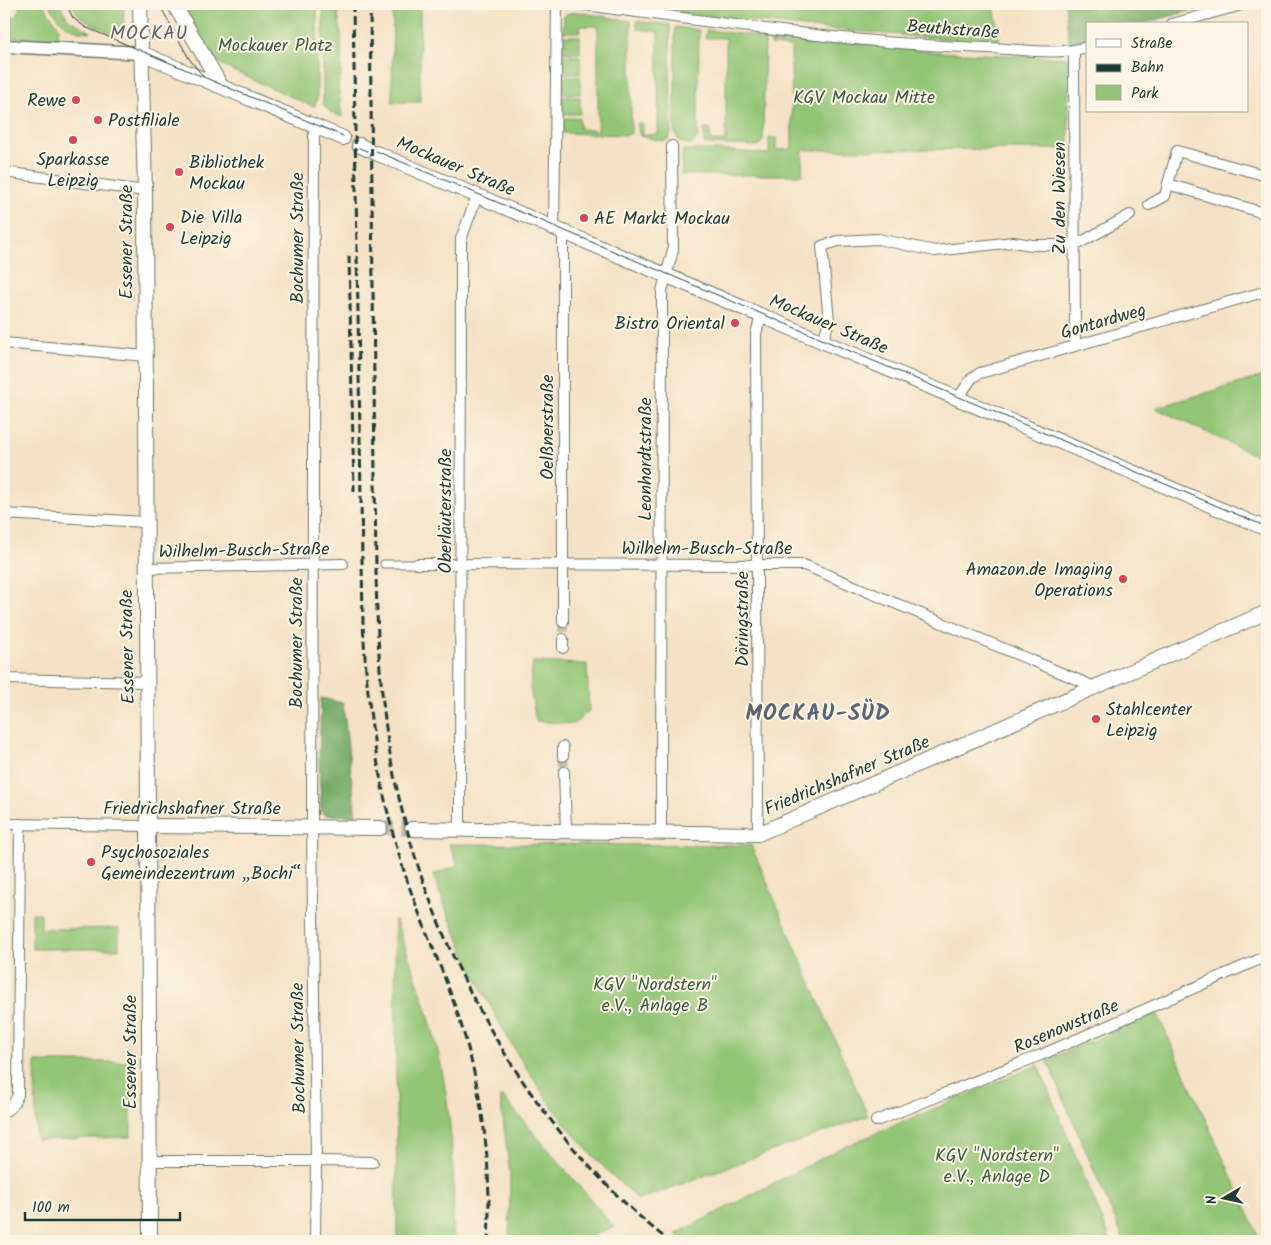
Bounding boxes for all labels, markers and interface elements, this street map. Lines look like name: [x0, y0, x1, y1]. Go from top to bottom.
street label: Beuthstraße: [906, 13, 1000, 48]
district label: MOCKAU: [110, 19, 188, 49]
legend: [1086, 22, 1248, 112]
park label: Mockauer Platz: [218, 32, 332, 61]
text: Straße: [1131, 32, 1173, 56]
text: Bahn: [1131, 56, 1164, 80]
text: Park: [1131, 82, 1159, 106]
park label: KGV Mockau Mitte: [793, 84, 935, 113]
place label: Rewe: [27, 87, 66, 116]
marker: Rewe: [70, 94, 82, 106]
place label: Postfiliale: [108, 107, 180, 136]
marker: Postfiliale: [92, 114, 104, 126]
street label: Mockauer Straße: [391, 129, 519, 205]
marker: Sparkasse Leipzig: [67, 134, 79, 146]
street label: Zu den Wiesen: [1046, 142, 1075, 254]
place label: Sparkasse Leipzig: [37, 146, 109, 196]
place label: Bibliothek Mockau: [189, 149, 265, 199]
marker: Bibliothek Mockau: [173, 166, 185, 178]
street label: Bochumer Straße: [284, 172, 313, 304]
street label: Essener Straße: [113, 185, 142, 299]
place label: Die Villa Leipzig: [180, 204, 242, 254]
place label: AE Markt Mockau: [594, 205, 730, 234]
marker: AE Markt Mockau: [578, 212, 590, 224]
marker: Die Villa Leipzig: [164, 221, 176, 233]
street label: Mockauer Straße: [764, 287, 892, 363]
street label: Gontardweg: [1057, 296, 1150, 348]
place label: Bistro Oriental: [614, 310, 726, 339]
marker: Bistro Oriental: [729, 317, 741, 329]
street label: Oelßnerstraße: [534, 374, 563, 480]
street label: Leonhardtstraße: [632, 397, 661, 521]
street label: Oberläuterstraße: [432, 449, 461, 573]
street label: Wilhelm-Busch-Straße: [622, 535, 792, 564]
street label: Wilhelm-Busch-Straße: [158, 536, 330, 567]
place label: Amazon.de Imaging Operations: [966, 556, 1113, 606]
street label: Döringstraße: [729, 571, 758, 667]
marker: Amazon.de Imaging Operations: [1117, 573, 1129, 585]
street label: Bochumer Straße: [283, 577, 312, 709]
street label: Essener Straße: [113, 590, 144, 704]
place label: Stahlcenter Leipzig: [1106, 696, 1193, 746]
district label: MOCKAU-SÜD: [745, 697, 891, 732]
marker: Stahlcenter Leipzig: [1090, 713, 1102, 725]
street label: Friedrichshafner Straße: [760, 728, 935, 824]
street label: Friedrichshafner Straße: [103, 795, 281, 824]
place label: Psychosoziales Gemeindezentrum „Bochi“: [101, 839, 301, 889]
marker: Psychosoziales Gemeindezentrum „Bochi“: [85, 856, 97, 868]
park label: KGV "Nordstern" e.V., Anlage B: [593, 971, 717, 1021]
street label: Bochumer Straße: [284, 982, 315, 1114]
street label: Rosenowstraße: [1009, 992, 1124, 1063]
street label: Essener Straße: [117, 995, 146, 1109]
park label: KGV "Nordstern" e.V., Anlage D: [935, 1142, 1059, 1192]
north arrow: [1198, 1172, 1248, 1222]
scale bar: [25, 1190, 180, 1222]
text: N: [1201, 1194, 1224, 1206]
text: 100 m: [32, 1196, 70, 1220]

